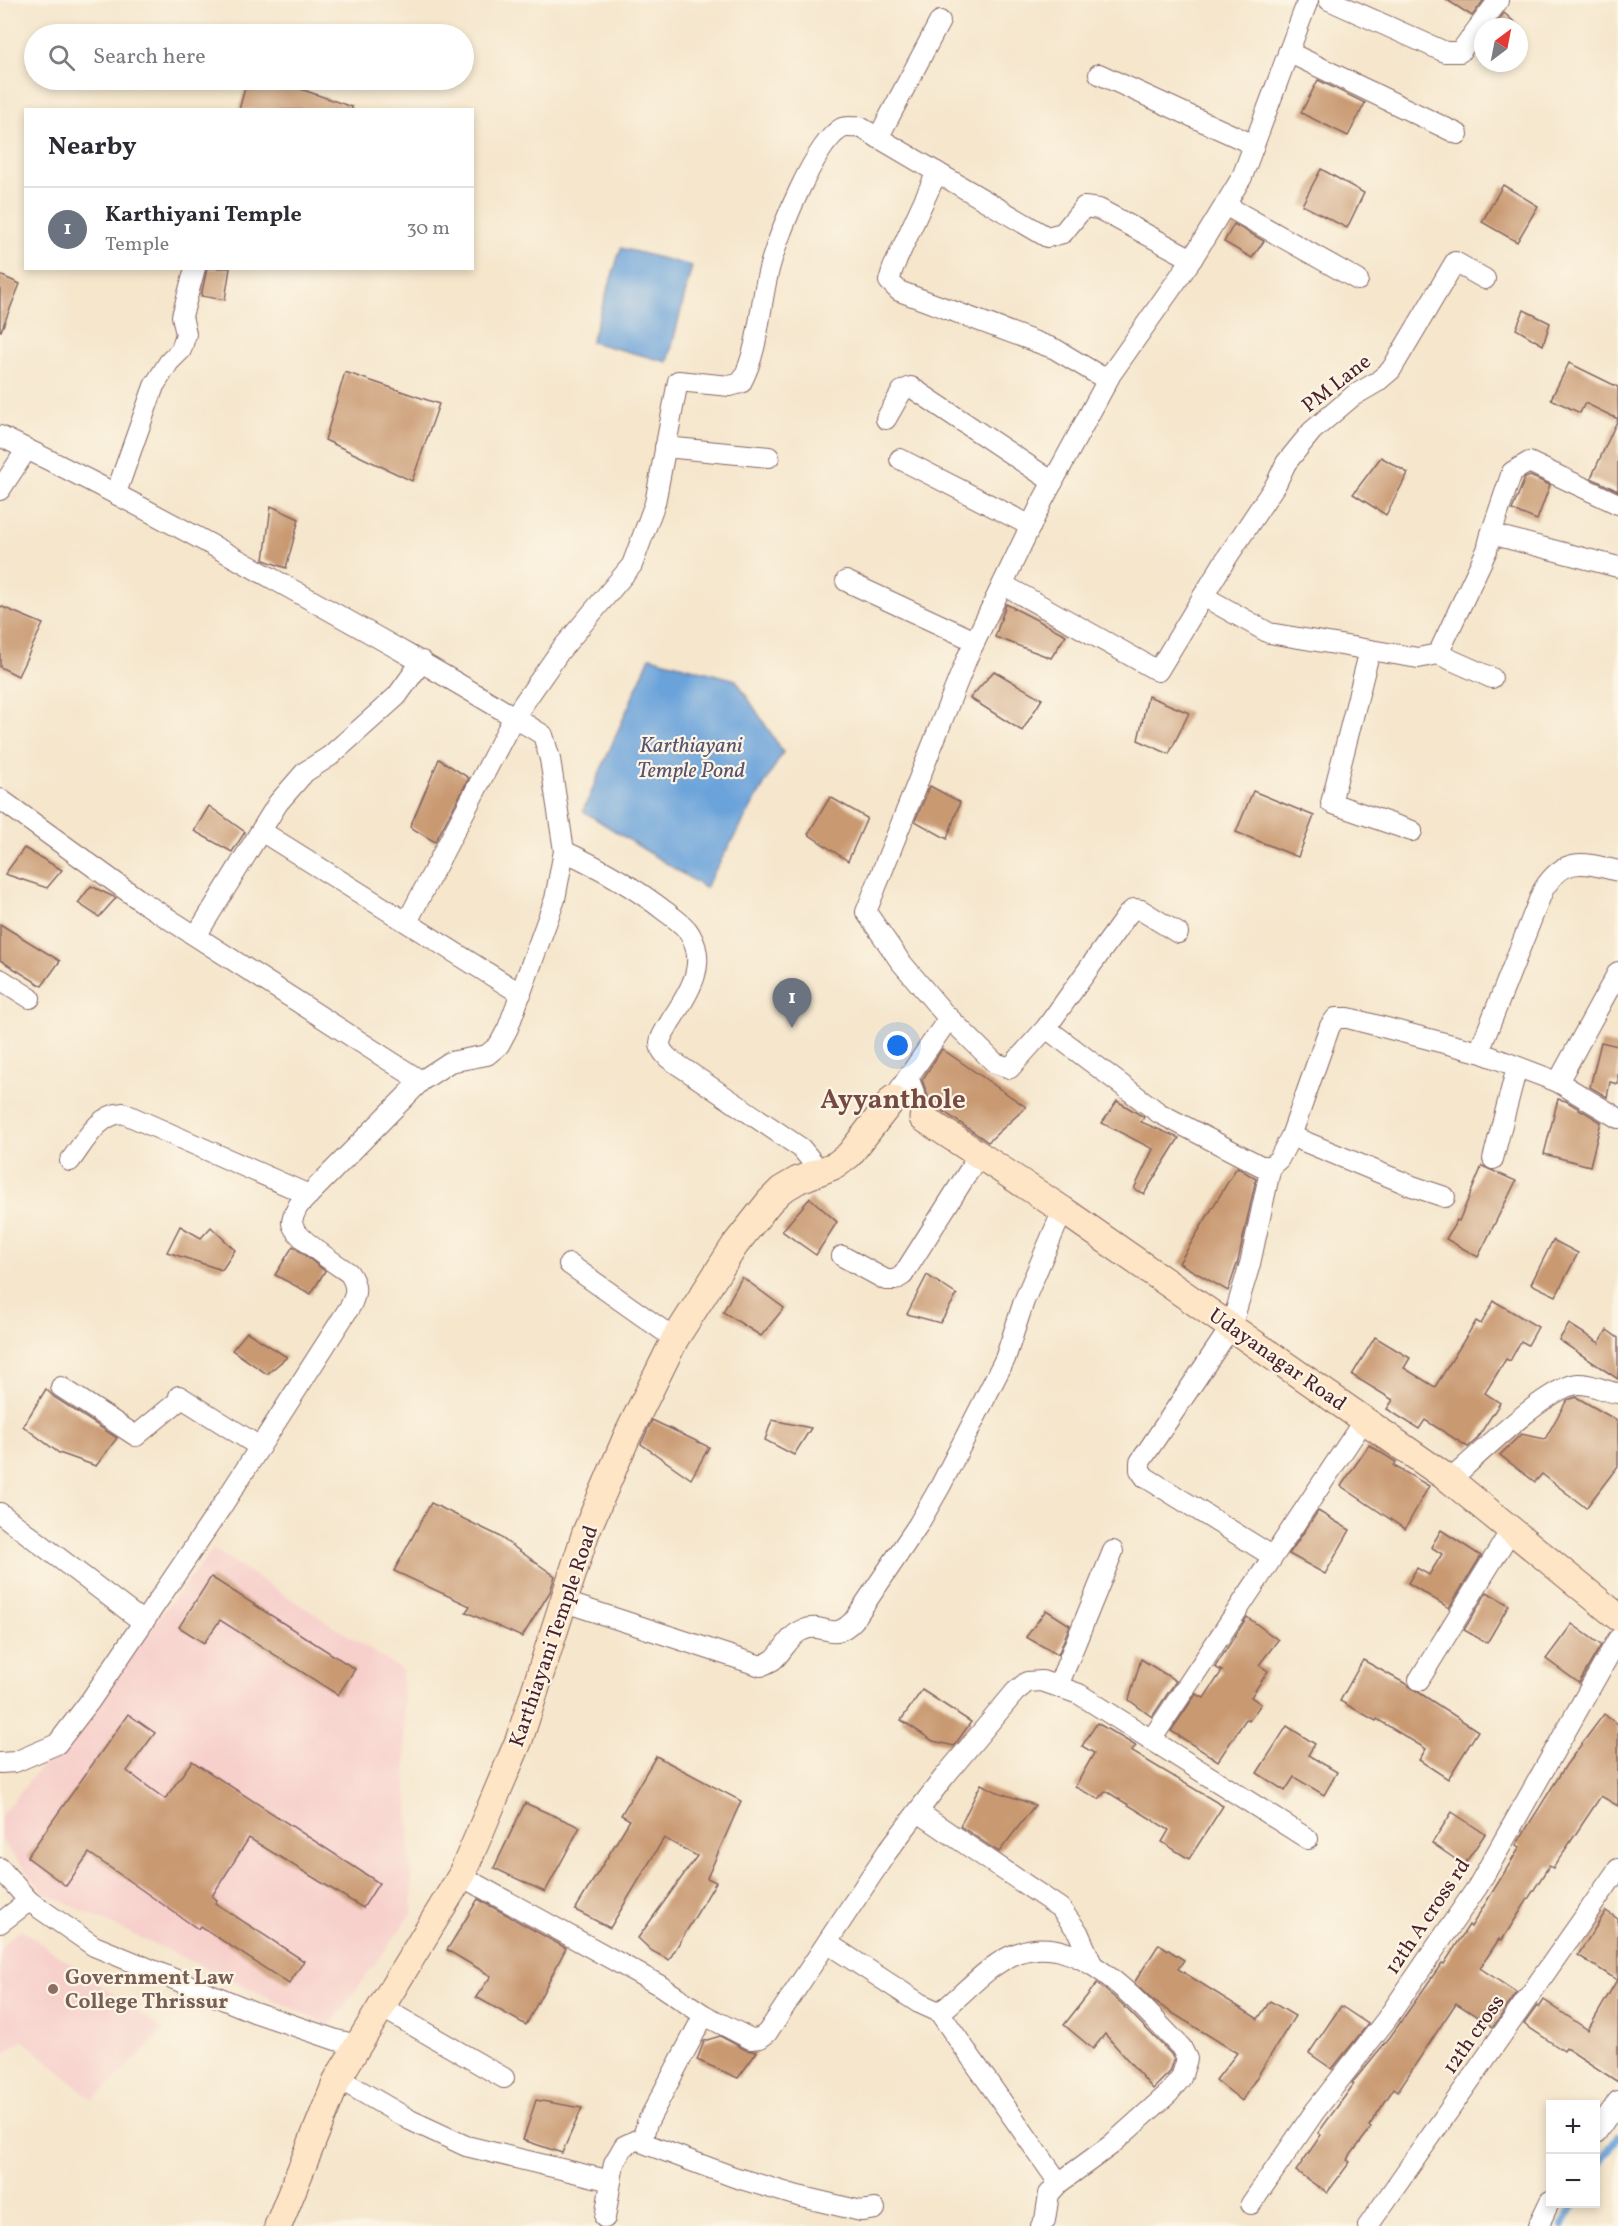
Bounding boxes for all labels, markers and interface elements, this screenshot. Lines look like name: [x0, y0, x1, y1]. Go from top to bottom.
north arrow: [1474, 18, 1528, 72]
search box: [24, 24, 474, 90]
icon: search: [45, 41, 78, 74]
text: Search here: [93, 42, 206, 73]
text: Nearby: [48, 129, 137, 165]
text: Karthiyani Temple: [105, 200, 302, 231]
text: 1: [63, 215, 72, 243]
text: 30 m: [406, 215, 450, 243]
text: Temple: [105, 231, 169, 259]
street label: PM Lane: [1296, 348, 1378, 420]
water label: Karthiayani Temple Pond: [637, 731, 745, 787]
pin: 1: [772, 978, 812, 1028]
your location: [883, 1031, 912, 1060]
district label: Ayyanthole: [820, 1082, 966, 1120]
street label: Udayanagar Road: [1202, 1302, 1352, 1419]
street label: Karthiayani Temple Road: [503, 1522, 606, 1751]
street label: 12th A cross rd: [1379, 1853, 1478, 1981]
place label: Government Law College Thrissur: [65, 1964, 235, 2017]
marker: Government Law College Thrissur: [46, 1982, 60, 1996]
street label: 12th cross: [1436, 1989, 1512, 2080]
map controls: [1546, 2100, 1600, 2208]
button: +: [1546, 2100, 1600, 2154]
button: −: [1546, 2154, 1600, 2208]

